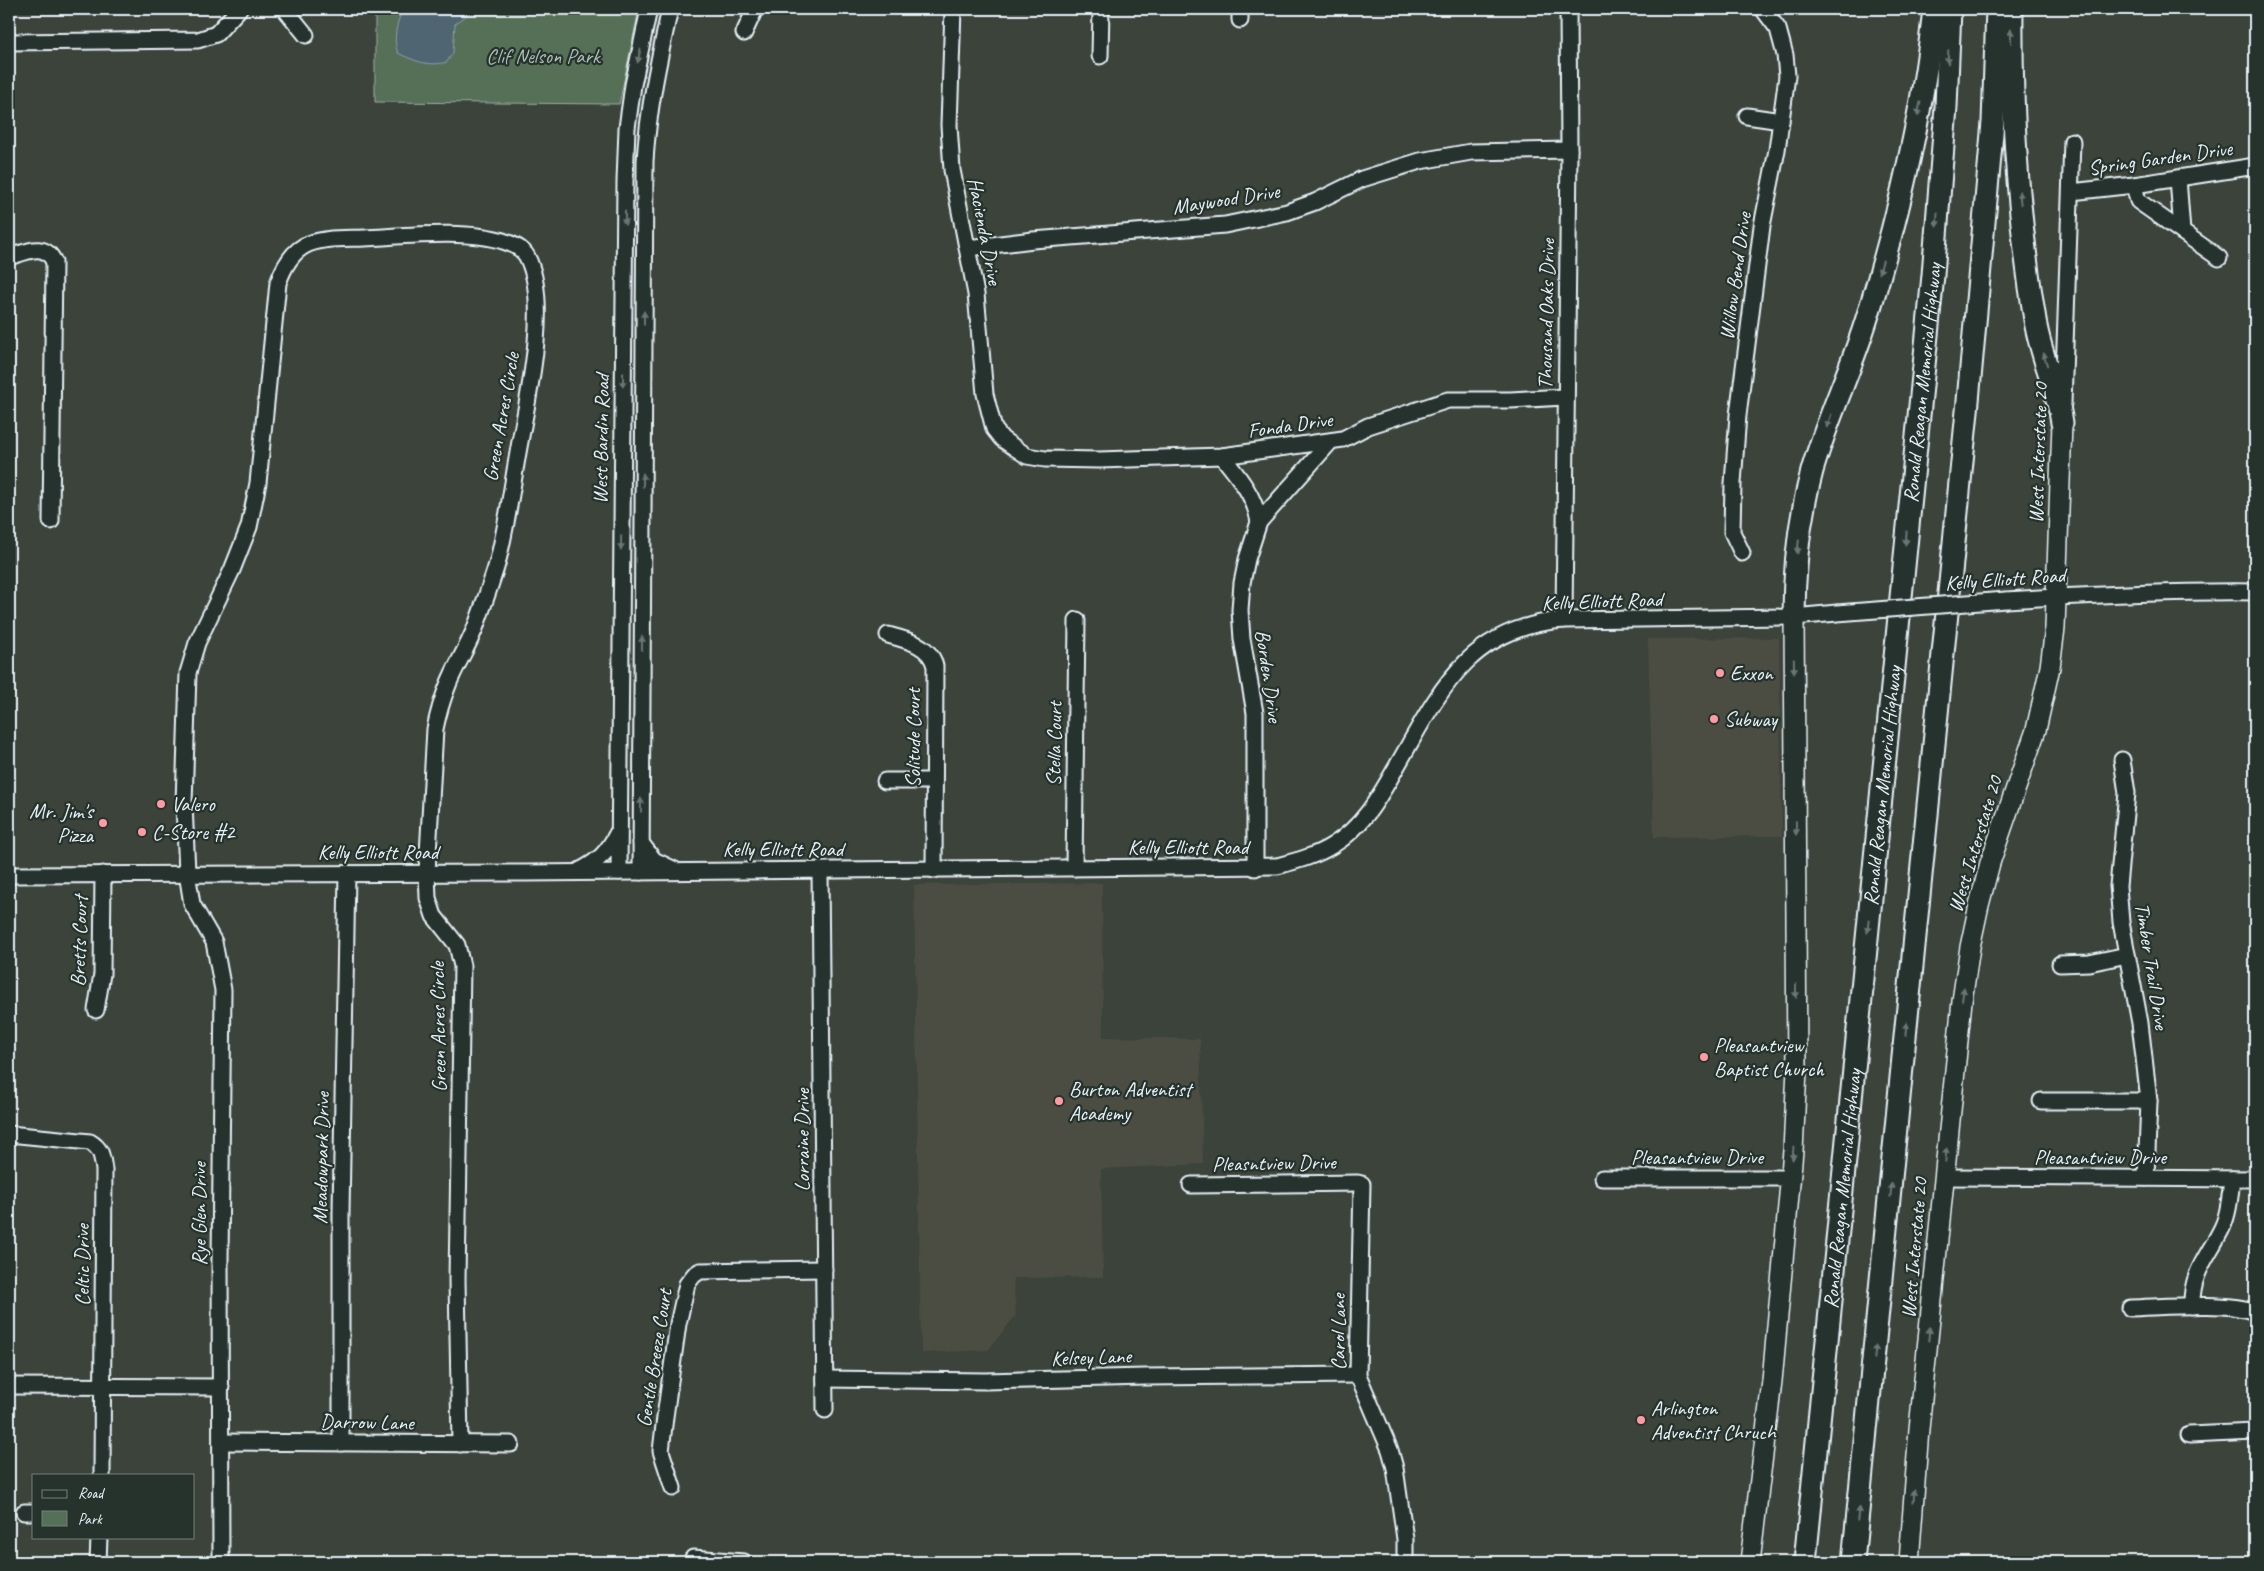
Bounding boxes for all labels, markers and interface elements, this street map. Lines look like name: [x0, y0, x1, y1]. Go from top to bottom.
one-way arrow: [2008, 28, 2016, 44]
park label: Clif Nelson Park: [486, 43, 602, 69]
one-way arrow: [635, 49, 643, 65]
one-way arrow: [1943, 50, 1951, 66]
one-way arrow: [1915, 101, 1923, 117]
street label: Spring Garden Drive: [2086, 135, 2235, 181]
street label: Hacienda Drive: [962, 175, 1008, 288]
street label: Maywood Drive: [1171, 178, 1282, 220]
one-way arrow: [2016, 190, 2024, 206]
one-way arrow: [621, 210, 629, 226]
street label: Willow Bend Drive: [1713, 210, 1757, 341]
one-way arrow: [1933, 212, 1941, 228]
street label: Thousand Oaks Drive: [1532, 237, 1560, 390]
one-way arrow: [1877, 259, 1885, 274]
street label: Ronald Reagan Memorial Highway: [1897, 260, 1947, 504]
one-way arrow: [640, 310, 648, 326]
street label: Green Acres Circle: [477, 349, 525, 483]
one-way arrow: [2041, 351, 2049, 366]
street label: West Bardin Road: [587, 371, 615, 504]
one-way arrow: [619, 373, 627, 389]
street label: West Interstate 20: [2023, 381, 2054, 524]
street label: Fonda Drive: [1246, 406, 1336, 444]
one-way arrow: [1825, 413, 1832, 428]
one-way arrow: [639, 472, 647, 488]
one-way arrow: [1902, 530, 1910, 546]
one-way arrow: [617, 535, 625, 551]
one-way arrow: [1793, 539, 1801, 555]
street label: Kelly Elliott Road: [1944, 562, 2070, 596]
street label: Kelly Elliott Road: [1541, 586, 1666, 616]
street label: Borden Drive: [1250, 628, 1289, 726]
one-way arrow: [638, 635, 646, 651]
one-way arrow: [1790, 658, 1798, 674]
place label: Exxon: [1730, 660, 1774, 686]
street label: Ronald Reagan Memorial Highway: [1857, 663, 1907, 907]
marker: Exxon: [1714, 667, 1726, 679]
street label: Solitude Court: [900, 686, 926, 788]
street label: Stella Court: [1040, 699, 1068, 787]
place label: Subway: [1724, 706, 1779, 732]
marker: Subway: [1708, 713, 1720, 725]
street label: West Interstate 20: [1942, 771, 2008, 915]
place label: Valero: [171, 791, 216, 817]
one-way arrow: [637, 797, 645, 813]
place label: Mr. Jim's Pizza: [29, 798, 95, 848]
marker: Valero: [155, 798, 167, 810]
marker: Mr. Jim's Pizza: [97, 817, 109, 829]
place label: C-Store #2: [152, 819, 236, 845]
one-way arrow: [1792, 820, 1800, 836]
marker: C-Store #2: [136, 826, 148, 838]
street label: Kelly Elliott Road: [1128, 834, 1252, 860]
street label: Kelly Elliott Road: [723, 836, 847, 862]
street label: Kelly Elliott Road: [318, 839, 442, 865]
street label: Bretts Court: [64, 892, 94, 987]
street label: Timber Trail Drive: [2129, 901, 2175, 1032]
one-way arrow: [1864, 918, 1872, 934]
street label: Green Acres Circle: [424, 961, 452, 1092]
one-way arrow: [1792, 983, 1800, 999]
one-way arrow: [1959, 985, 1967, 1001]
one-way arrow: [1902, 1020, 1910, 1036]
place label: Pleasantview Baptist Church: [1714, 1032, 1825, 1082]
marker: Pleasantview Baptist Church: [1698, 1051, 1710, 1063]
street label: Ronald Reagan Memorial Highway: [1817, 1066, 1867, 1310]
place label: Burton Adventist Academy: [1069, 1076, 1194, 1126]
street label: Lorraine Drive: [789, 1087, 815, 1191]
street label: Meadowpark Drive: [307, 1091, 335, 1224]
marker: Burton Adventist Academy: [1053, 1095, 1065, 1107]
street label: Pleasantview Drive: [1631, 1144, 1765, 1170]
street label: Pleasantview Drive: [2034, 1144, 2168, 1170]
one-way arrow: [1789, 1145, 1797, 1161]
one-way arrow: [1942, 1147, 1950, 1163]
street label: Pleasntview Drive: [1212, 1149, 1337, 1177]
street label: Rye Glen Drive: [186, 1160, 212, 1266]
street label: West Interstate 20: [1895, 1175, 1933, 1319]
one-way arrow: [1887, 1182, 1895, 1198]
street label: Celtic Drive: [69, 1222, 95, 1306]
street label: Gentle Breeze Court: [630, 1285, 678, 1429]
street label: Carol Lane: [1325, 1292, 1351, 1370]
one-way arrow: [1925, 1326, 1933, 1342]
street label: Kelsey Lane: [1050, 1343, 1134, 1371]
one-way arrow: [1871, 1344, 1879, 1360]
place label: Arlington Adventist Chruch: [1651, 1395, 1777, 1445]
street label: Darrow Lane: [320, 1408, 416, 1436]
marker: Arlington Adventist Chruch: [1635, 1414, 1647, 1426]
legend: [32, 1474, 195, 1538]
text: Road: [78, 1484, 105, 1503]
one-way arrow: [1910, 1488, 1918, 1504]
one-way arrow: [1854, 1505, 1862, 1521]
text: Park: [78, 1510, 103, 1529]

